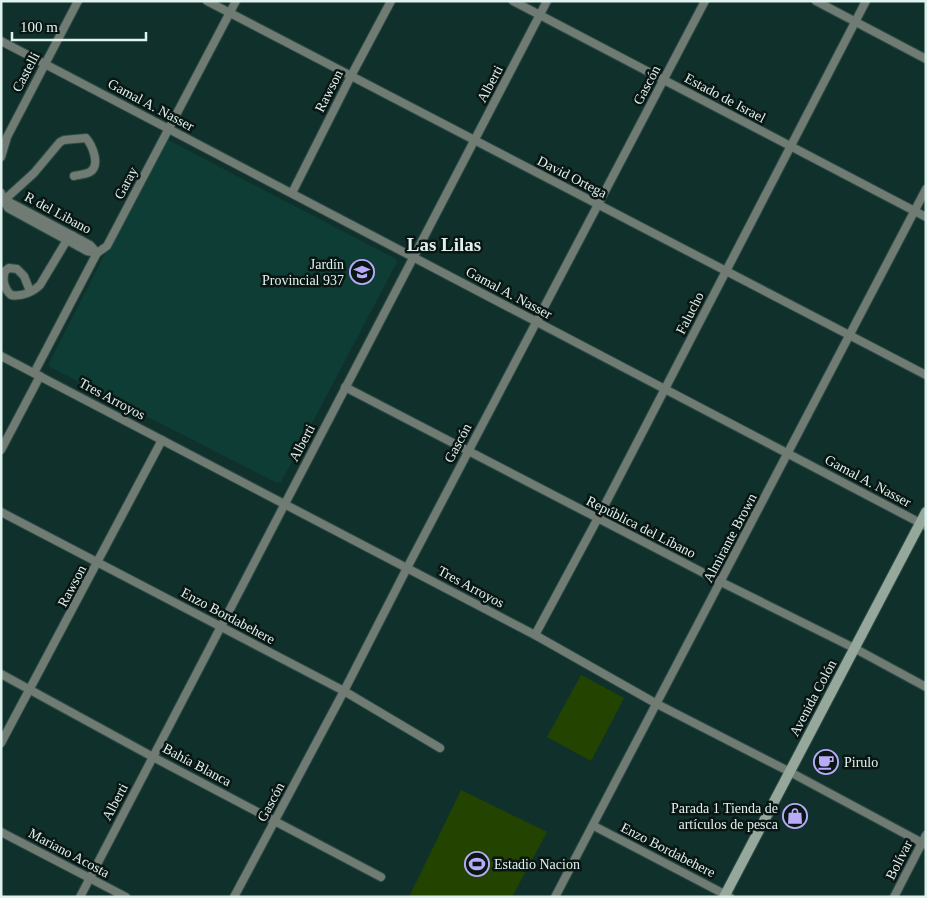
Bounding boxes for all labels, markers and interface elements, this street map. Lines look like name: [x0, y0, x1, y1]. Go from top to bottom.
scale bar: [12, 10, 146, 42]
text: 100 m: [20, 19, 58, 35]
street label: Castelli: [9, 50, 43, 94]
street label: Alberti: [474, 63, 506, 105]
street label: Gascón: [631, 63, 663, 107]
street label: Rawson: [312, 67, 346, 115]
street label: Estado de Israel: [682, 70, 768, 126]
street label: Gamal A. Nasser: [105, 76, 197, 134]
street label: David Ortega: [535, 153, 610, 201]
street label: Garay: [111, 164, 141, 202]
street label: R del Libano: [22, 189, 94, 237]
district label: Las Lilas: [407, 234, 481, 255]
place label: Jardín Provincial 937: [262, 257, 344, 288]
school or university icon: Jardín Provincial 937: [349, 259, 375, 285]
street label: Gamal A. Nasser: [463, 264, 555, 322]
street label: Falucho: [673, 289, 707, 337]
street label: Tres Arroyos: [76, 375, 148, 423]
street label: Gascón: [442, 421, 474, 465]
street label: Alberti: [286, 422, 318, 464]
street label: Gamal A. Nasser: [822, 452, 914, 510]
street label: Almirante Brown: [700, 491, 760, 585]
street label: República del Líbano: [584, 493, 698, 561]
street label: Rawson: [55, 563, 89, 609]
street label: Tres Arroyos: [435, 563, 507, 611]
street label: Enzo Bordabehere: [179, 585, 277, 647]
street label: Avenida Colón: [787, 657, 839, 739]
street label: Bahía Blanca: [160, 741, 234, 790]
cafe icon: Pirulo: [813, 749, 839, 775]
place label: Pirulo: [844, 755, 878, 770]
street label: Gascón: [255, 780, 287, 824]
street label: Alberti: [99, 781, 131, 823]
place label: Parada 1 Tienda de artículos de pesca: [671, 801, 779, 832]
shop icon: Parada 1 Tienda de artículos de pesca: [782, 803, 808, 829]
street label: Enzo Bordabehere: [618, 820, 718, 880]
street label: Mariano Acosta: [26, 825, 113, 881]
street label: Bolívar: [883, 838, 915, 882]
sports icon: Estadio Nacion: [464, 851, 490, 877]
place label: Estadio Nacion: [494, 857, 580, 872]

